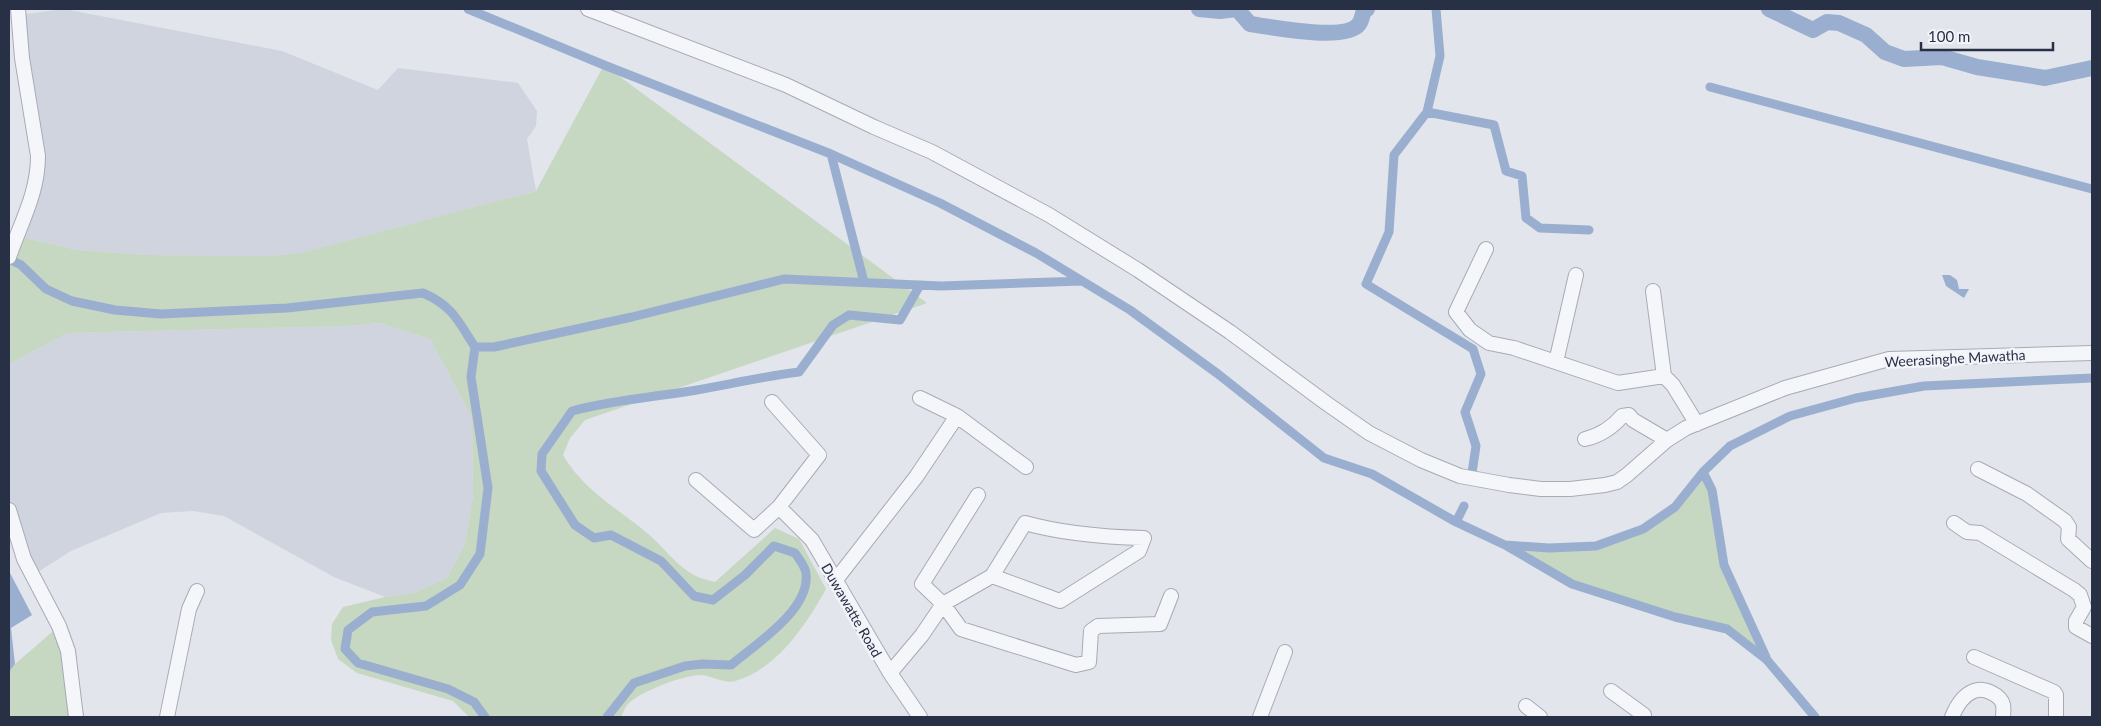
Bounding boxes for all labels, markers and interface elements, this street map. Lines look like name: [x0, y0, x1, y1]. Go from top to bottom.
scale bar: [1921, 20, 2054, 52]
text: 100 m: [1928, 27, 1970, 45]
street label: Weerasinghe Mawatha: [1884, 346, 2026, 370]
street label: Duwawatte Road: [818, 560, 886, 660]

